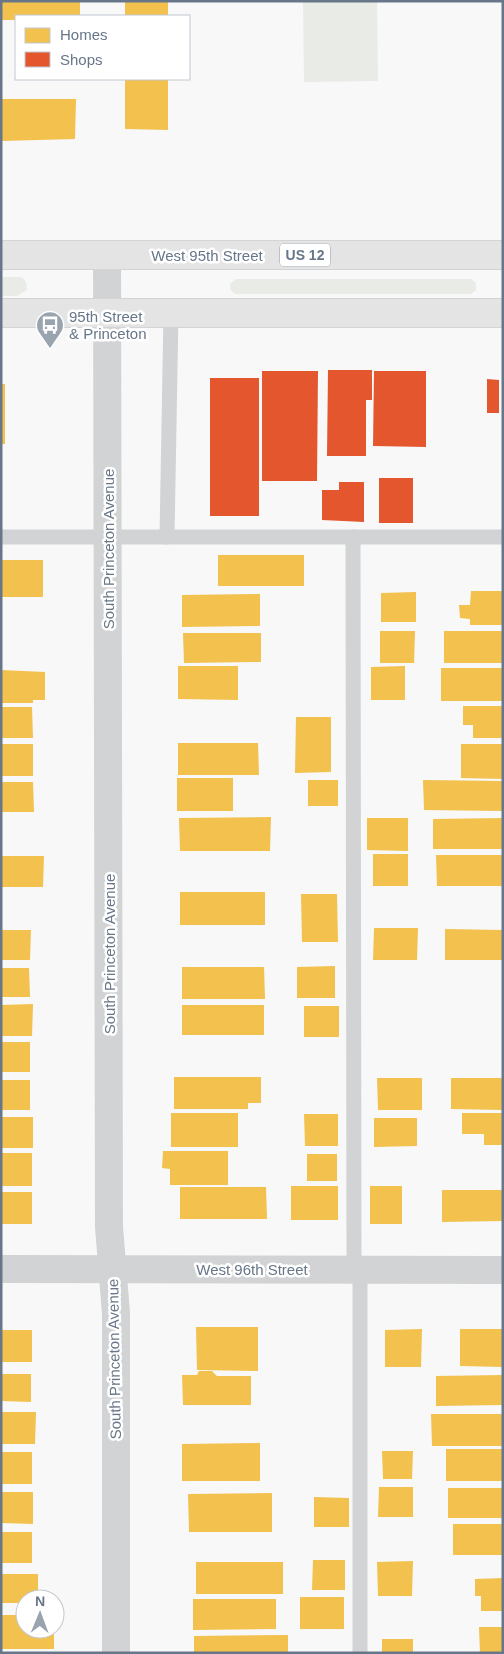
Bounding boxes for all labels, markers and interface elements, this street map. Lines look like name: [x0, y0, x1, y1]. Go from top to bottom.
legend: [15, 15, 190, 80]
text: Homes: [60, 26, 108, 43]
text: Shops: [60, 51, 103, 68]
road number: US 12: [280, 244, 330, 266]
street label: West 95th Street: [151, 247, 264, 264]
place label: 95th Street & Princeton: [69, 308, 147, 342]
bus stop icon: 95th Street & Princeton: [35, 310, 65, 349]
street label: South Princeton Avenue: [100, 469, 117, 629]
street label: South Princeton Avenue: [101, 874, 118, 1034]
street label: West 96th Street: [196, 1261, 309, 1278]
street label: South Princeton Avenue: [104, 1279, 124, 1439]
north arrow: [15, 1589, 65, 1639]
text: N: [35, 1593, 45, 1609]

